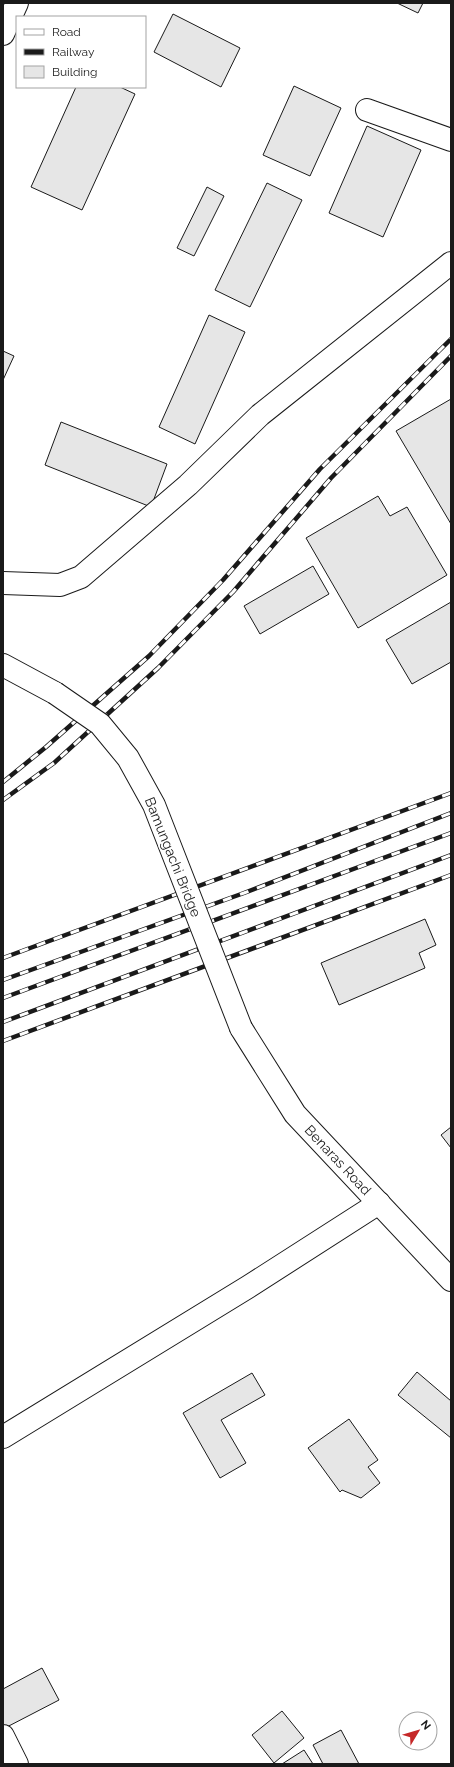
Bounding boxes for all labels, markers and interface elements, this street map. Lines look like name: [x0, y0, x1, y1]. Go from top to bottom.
legend: [16, 16, 146, 88]
text: Road: [52, 25, 81, 39]
text: Railway: [52, 45, 95, 59]
text: Building: [52, 65, 98, 79]
street label: Bamungachi Bridge: [142, 795, 204, 919]
street label: Benaras Road: [302, 1122, 374, 1198]
north arrow: [398, 1711, 438, 1751]
text: N: [418, 1718, 433, 1732]

